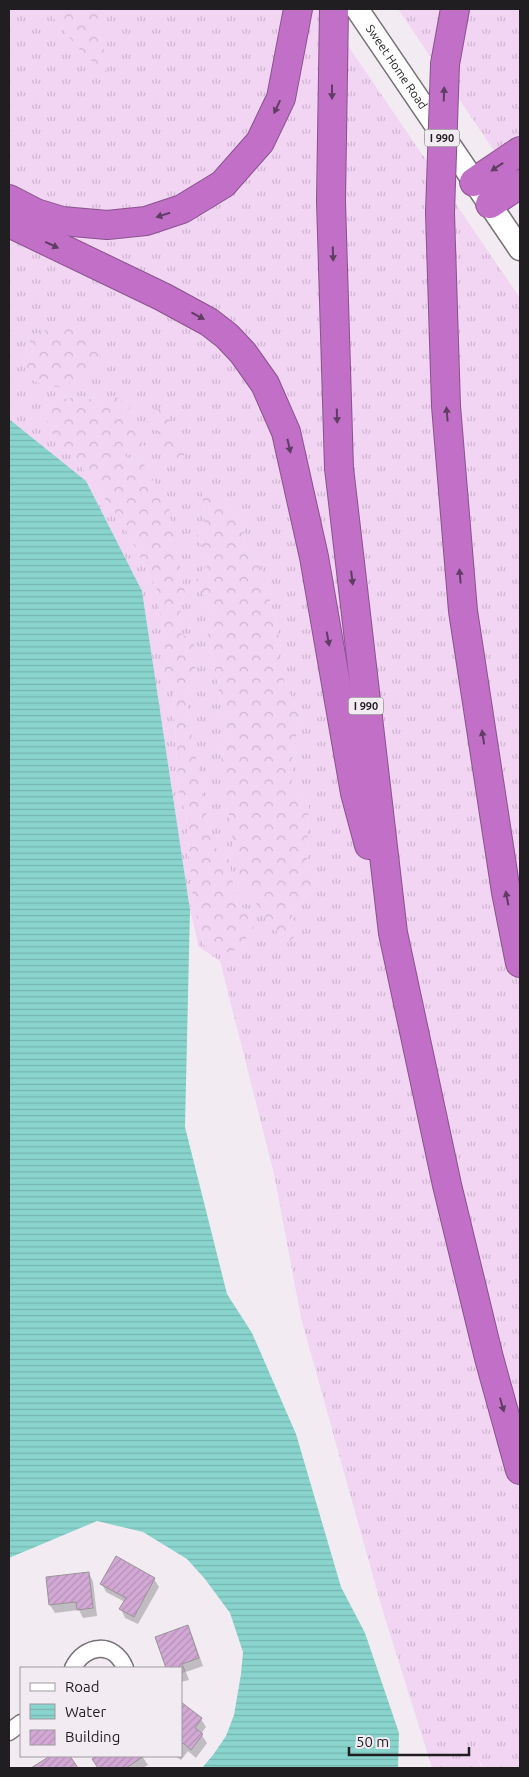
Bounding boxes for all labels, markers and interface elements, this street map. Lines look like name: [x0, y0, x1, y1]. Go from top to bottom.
street label: Sweet Home Road: [364, 22, 430, 111]
one-way arrow: [328, 84, 336, 100]
one-way arrow: [440, 86, 448, 102]
one-way arrow: [273, 100, 281, 114]
road number: I 990: [424, 130, 460, 146]
one-way arrow: [490, 162, 504, 171]
one-way arrow: [155, 212, 170, 220]
one-way arrow: [45, 241, 59, 249]
one-way arrow: [329, 246, 337, 262]
one-way arrow: [191, 312, 206, 320]
one-way arrow: [442, 406, 450, 422]
one-way arrow: [334, 409, 342, 425]
one-way arrow: [285, 438, 293, 453]
one-way arrow: [456, 568, 464, 584]
one-way arrow: [348, 571, 356, 587]
one-way arrow: [325, 631, 333, 647]
road number: I 990: [348, 698, 384, 714]
one-way arrow: [478, 729, 486, 745]
one-way arrow: [503, 889, 511, 905]
one-way arrow: [498, 1398, 506, 1413]
legend: [20, 1667, 182, 1757]
text: Road: [65, 1678, 100, 1695]
text: Water: [65, 1703, 106, 1720]
scale bar: [349, 1724, 469, 1756]
text: Building: [65, 1728, 120, 1745]
text: 50 m: [356, 1733, 389, 1750]

